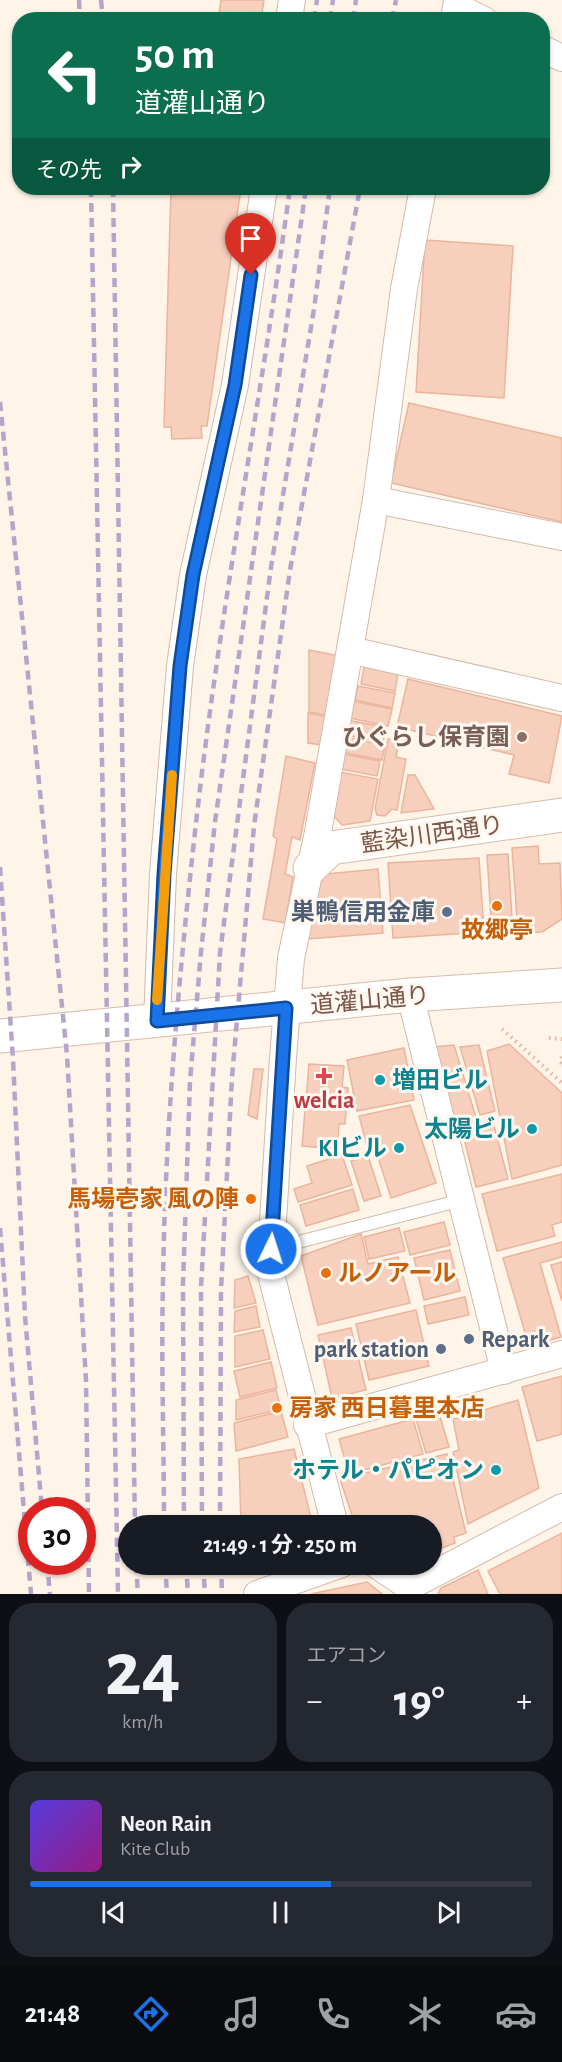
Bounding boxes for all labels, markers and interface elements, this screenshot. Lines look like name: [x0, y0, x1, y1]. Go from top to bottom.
text: 50 m: [135, 34, 215, 76]
icon: left: [36, 36, 114, 114]
text: 道灌山通り: [135, 90, 270, 117]
icon: right: [114, 150, 147, 183]
text: その先: [36, 159, 102, 181]
pin: [225, 213, 276, 275]
icon: arrive: [234, 222, 267, 255]
place label: ひぐらし保育園: [342, 724, 510, 750]
marker: ひぐらし保育園: [515, 730, 529, 744]
street label: 藍染川西通り: [359, 811, 505, 857]
place label: 巣鴨信用金庫: [291, 899, 435, 925]
marker: 故郷亭: [490, 899, 504, 913]
marker: 巣鴨信用金庫: [440, 905, 454, 919]
place label: 故郷亭: [461, 917, 533, 943]
street label: 道灌山通り: [309, 982, 431, 1018]
place label: 増田ビル: [392, 1067, 488, 1093]
marker: welcia: [317, 1069, 331, 1083]
marker: 増田ビル: [373, 1073, 387, 1087]
place label: welcia: [293, 1089, 355, 1113]
place label: 太陽ビル: [424, 1116, 520, 1142]
marker: 太陽ビル: [525, 1122, 539, 1136]
place label: KIビル: [318, 1135, 387, 1161]
marker: KIビル: [392, 1141, 406, 1155]
place label: 馬場壱家 風の陣: [67, 1186, 239, 1212]
marker: 馬場壱家 風の陣: [244, 1192, 258, 1206]
position arrow: [239, 1217, 303, 1281]
place label: ルノアール: [338, 1262, 457, 1286]
marker: ルノアール: [319, 1266, 333, 1280]
place label: Repark: [481, 1328, 550, 1352]
marker: Repark: [462, 1332, 476, 1346]
place label: park station: [314, 1338, 429, 1362]
marker: park station: [434, 1342, 448, 1356]
place label: 房家 西日暮里本店: [289, 1395, 485, 1421]
marker: 房家 西日暮里本店: [270, 1401, 284, 1415]
place label: ホテル・パピオン: [292, 1457, 484, 1483]
marker: ホテル・パピオン: [489, 1463, 503, 1477]
speed limit sign: 30: [18, 1497, 96, 1575]
text: 21:49 · 1 分 · 250 m: [203, 1534, 357, 1556]
text: 24: [105, 1632, 181, 1710]
text: エアコン: [307, 1646, 387, 1666]
text: 19°: [394, 1679, 445, 1724]
text: −: [307, 1685, 322, 1718]
text: +: [516, 1685, 532, 1718]
text: km/h: [122, 1712, 163, 1732]
text: Neon Rain: [120, 1813, 212, 1835]
text: Kite Club: [120, 1839, 190, 1859]
icon: previous: [97, 1896, 130, 1929]
icon: pause: [264, 1896, 297, 1929]
icon: next: [432, 1896, 465, 1929]
icon: directions: [130, 1993, 172, 2035]
icon: music: [221, 1993, 263, 2035]
icon: phone: [312, 1993, 354, 2035]
icon: climate: [404, 1993, 446, 2035]
icon: car: [495, 1993, 537, 2035]
text: 21:48: [25, 2000, 80, 2027]

